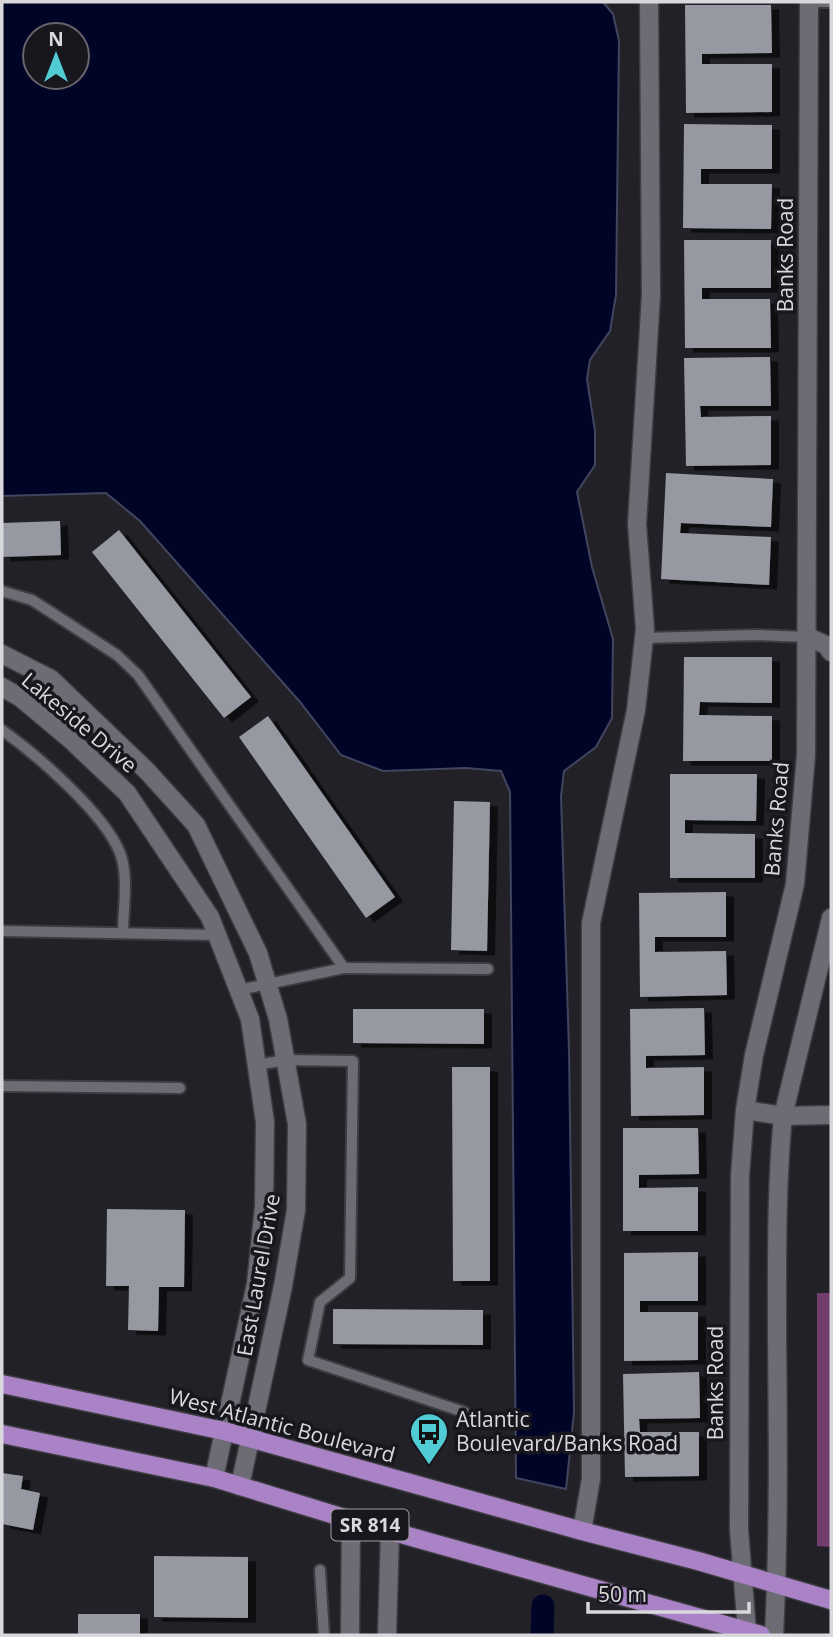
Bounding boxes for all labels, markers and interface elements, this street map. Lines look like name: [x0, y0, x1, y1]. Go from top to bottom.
north arrow: [21, 21, 91, 91]
text: N: [48, 26, 64, 52]
street label: Banks Road: [771, 198, 799, 312]
street label: Lakeside Drive: [16, 666, 143, 779]
street label: Banks Road: [757, 761, 795, 877]
street label: East Laurel Drive: [230, 1191, 286, 1358]
street label: Banks Road: [701, 1326, 729, 1440]
street label: West Atlantic Boulevard: [166, 1381, 398, 1469]
place label: Atlantic Boulevard/Banks Road: [456, 1405, 678, 1457]
bus stop icon: Atlantic Boulevard/Banks Road: [408, 1411, 450, 1466]
road number: SR 814: [332, 1510, 408, 1540]
scale bar: [588, 1570, 749, 1614]
text: 50 m: [598, 1580, 647, 1608]

